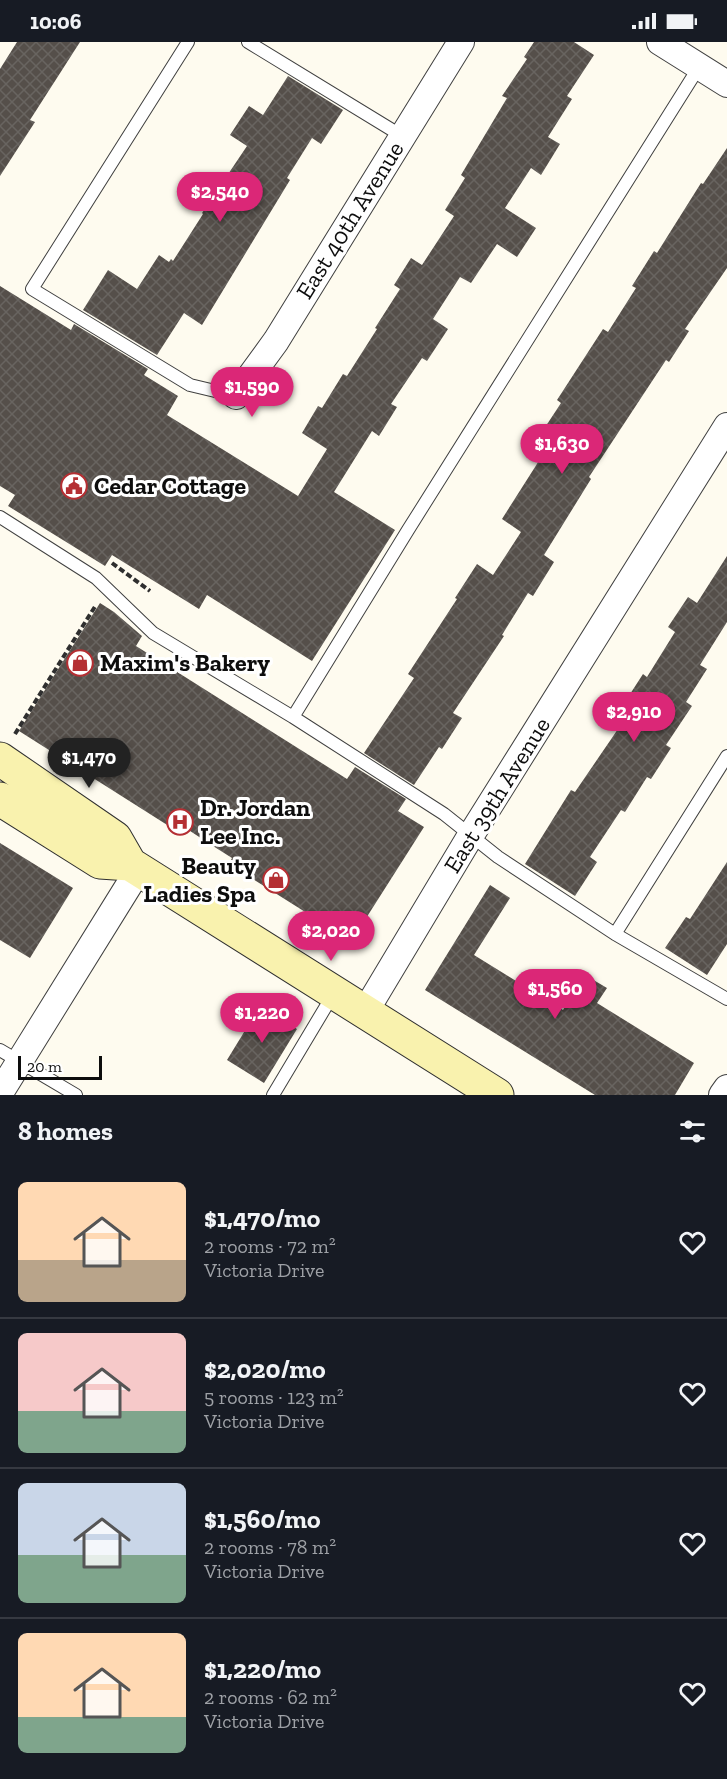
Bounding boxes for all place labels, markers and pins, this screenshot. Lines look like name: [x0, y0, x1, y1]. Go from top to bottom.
pin: $2,540: [171, 172, 269, 223]
pin: $1,590: [203, 367, 301, 418]
pin: $1,630: [513, 424, 611, 475]
public building icon: Cedar Cottage: [59, 471, 89, 501]
place label: Cedar Cottage: [94, 471, 246, 500]
shop icon: Maxim's Bakery: [65, 648, 95, 678]
place label: Maxim's Bakery: [100, 648, 270, 677]
pin: $2,910: [585, 692, 683, 743]
pin: $1,470: [40, 738, 138, 789]
place label: Dr. Jordan Lee Inc.: [200, 793, 310, 850]
hospital icon: Dr. Jordan Lee Inc.: [165, 807, 195, 837]
place label: Beauty Ladies Spa: [143, 851, 256, 908]
shop icon: Beauty Ladies Spa: [261, 865, 291, 895]
pin: $2,020: [282, 911, 380, 962]
pin: $1,560: [506, 969, 604, 1020]
pin: $1,220: [213, 993, 311, 1044]

